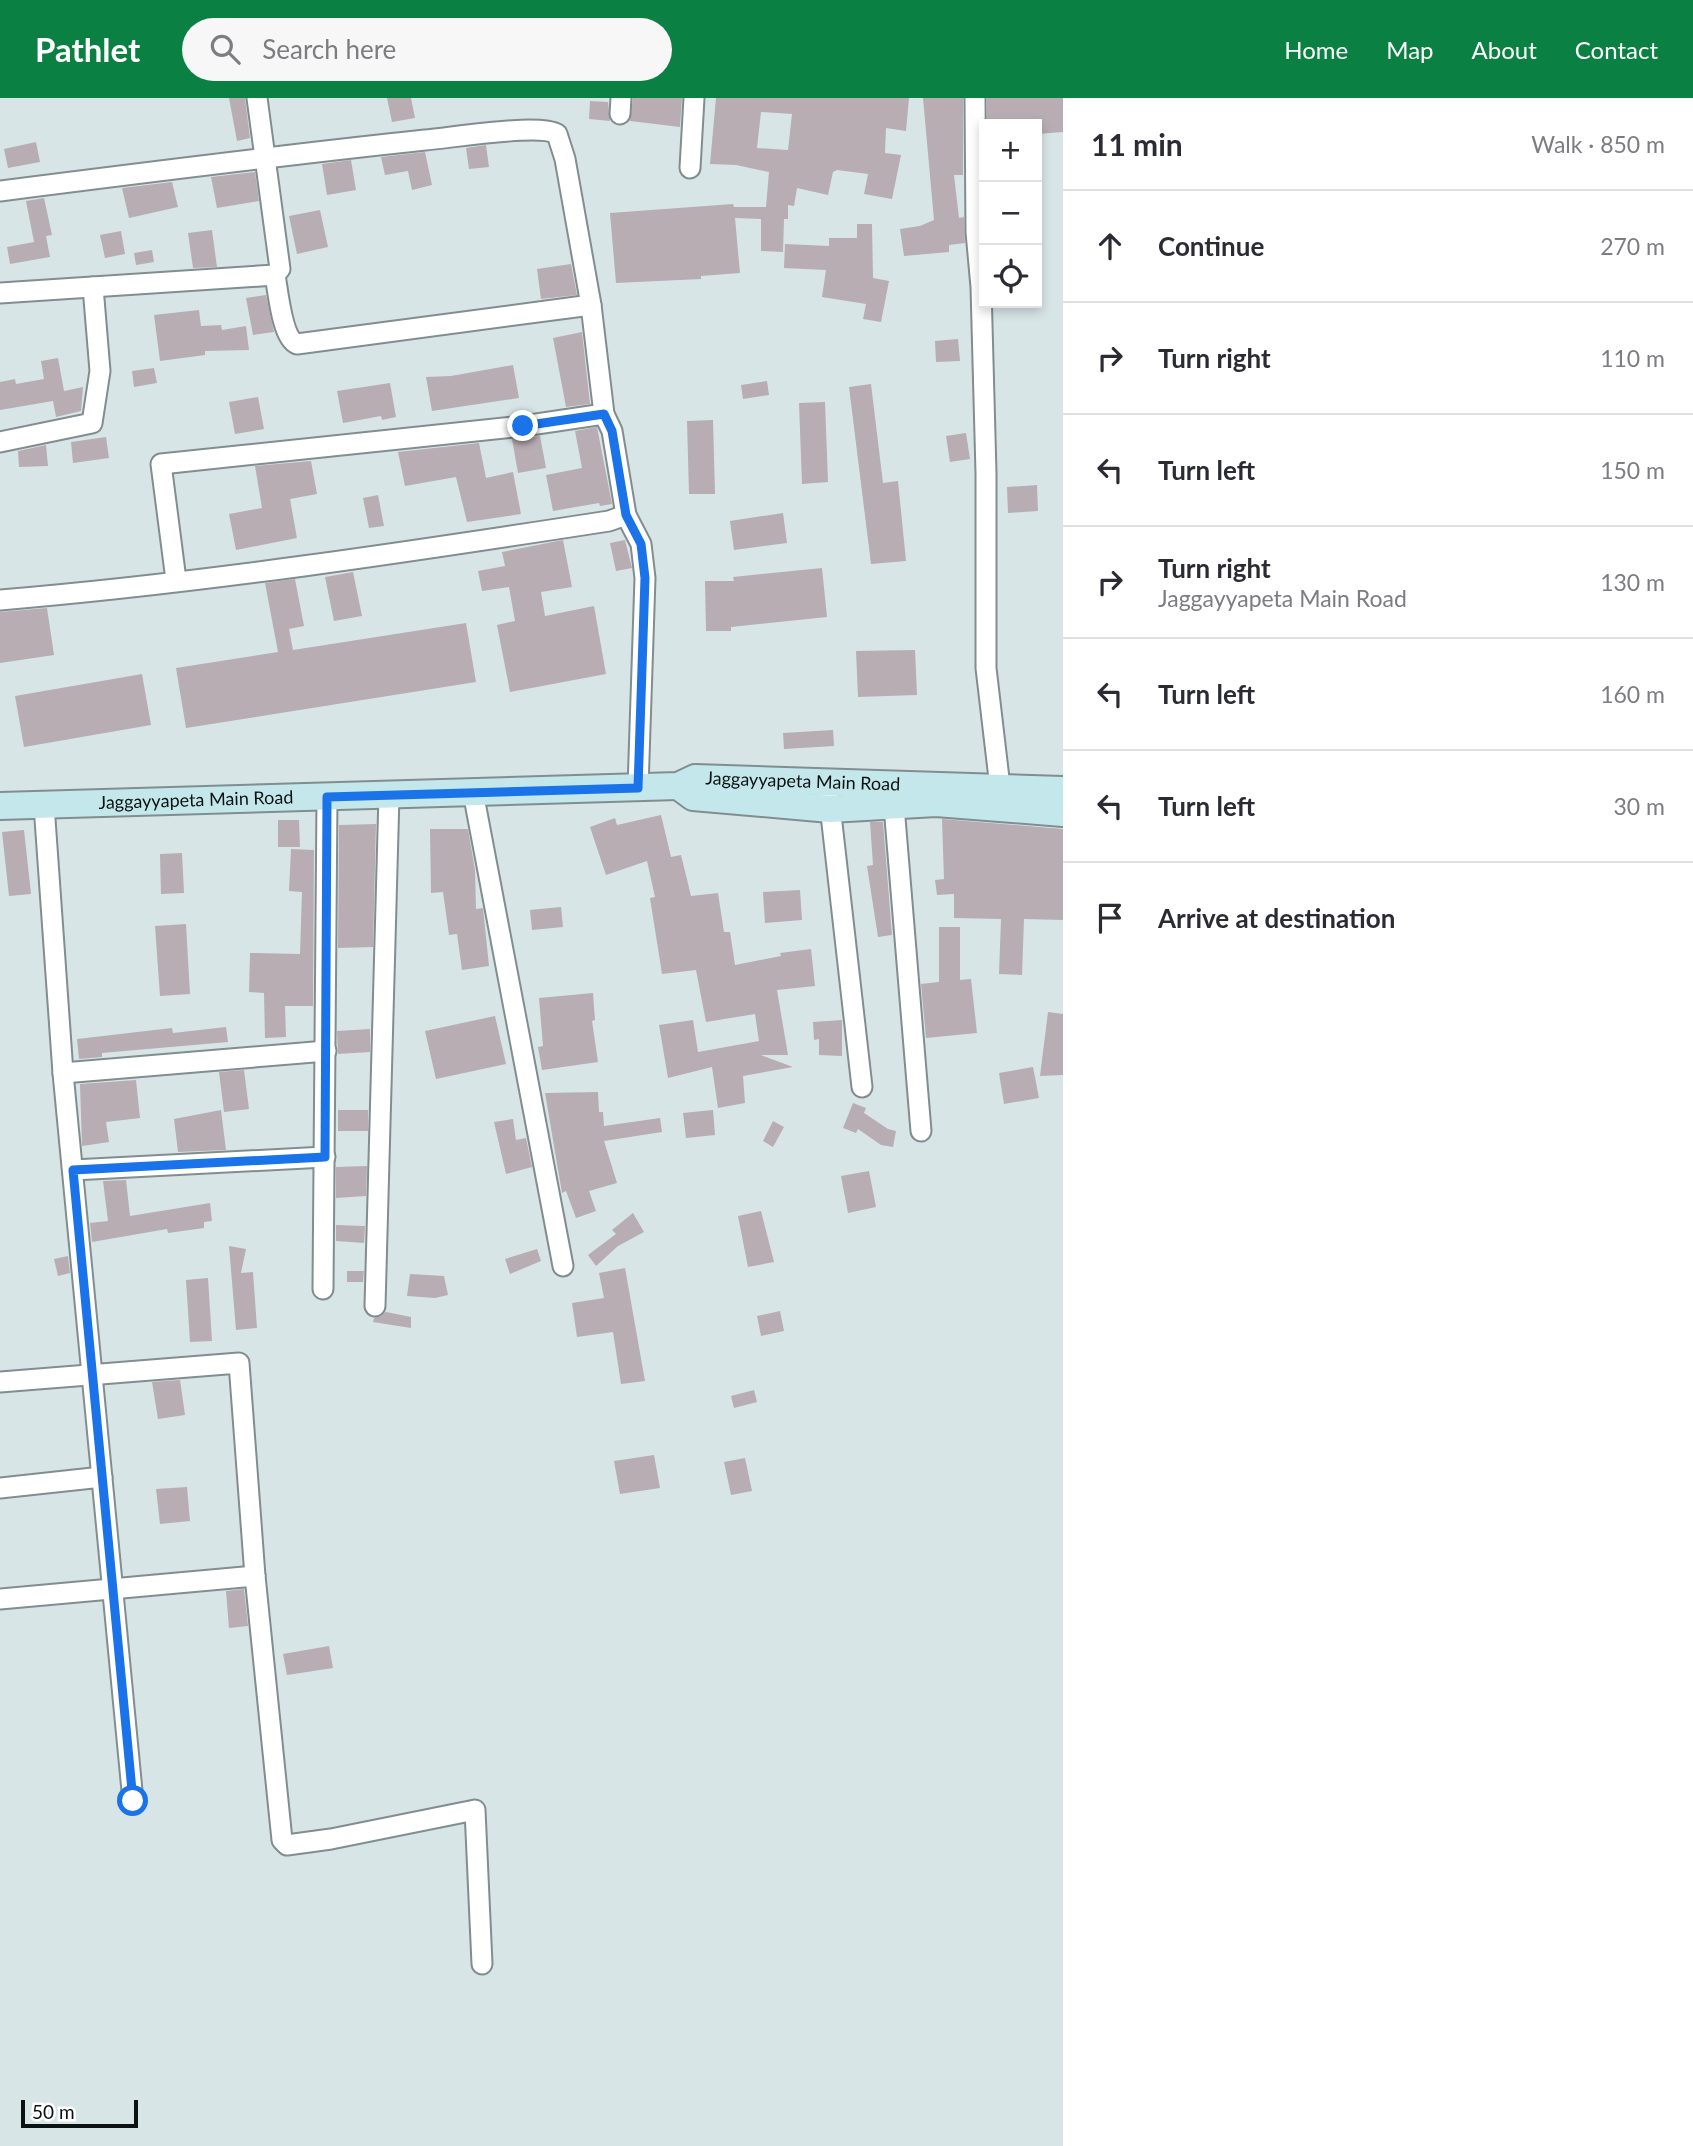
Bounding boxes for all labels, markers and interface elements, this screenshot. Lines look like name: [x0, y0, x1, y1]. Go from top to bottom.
search box: [182, 18, 672, 81]
text: Pathlet: [35, 29, 140, 69]
icon: search: [206, 30, 244, 68]
text: Search here: [262, 33, 396, 65]
text: Home: [1284, 35, 1348, 64]
text: Map: [1386, 35, 1434, 64]
text: About: [1472, 35, 1537, 64]
text: Contact: [1575, 35, 1658, 64]
map controls: [979, 119, 1042, 308]
button: +: [979, 119, 1042, 182]
text: 11 min: [1091, 126, 1183, 162]
text: Walk · 850 m: [1531, 130, 1665, 158]
button: −: [979, 182, 1042, 245]
icon: ahead: [1091, 227, 1129, 265]
text: Continue: [1158, 230, 1264, 262]
text: 270 m: [1600, 232, 1665, 260]
button: locate: [979, 245, 1042, 308]
icon: right: [1091, 339, 1129, 377]
text: Turn right: [1158, 342, 1271, 374]
text: 110 m: [1600, 344, 1665, 372]
route end: [507, 410, 538, 441]
icon: left: [1091, 451, 1129, 489]
text: Turn left: [1158, 454, 1255, 486]
text: 150 m: [1600, 456, 1665, 484]
text: Turn right: [1158, 552, 1271, 584]
icon: right: [1091, 563, 1129, 601]
text: 130 m: [1600, 568, 1665, 596]
text: Jaggayyapeta Main Road: [1158, 584, 1407, 612]
icon: left: [1091, 675, 1129, 713]
text: Turn left: [1158, 678, 1255, 710]
text: 160 m: [1600, 680, 1665, 708]
street label: Jaggayyapeta Main Road: [705, 766, 901, 795]
street label: Jaggayyapeta Main Road: [98, 785, 294, 813]
icon: left: [1091, 787, 1129, 825]
text: Turn left: [1158, 790, 1255, 822]
text: 30 m: [1614, 792, 1665, 820]
icon: arrive: [1091, 899, 1129, 937]
text: Arrive at destination: [1158, 902, 1395, 934]
route start: [117, 1785, 148, 1816]
scale bar: [21, 2097, 138, 2129]
text: 50 m: [32, 2100, 75, 2123]

